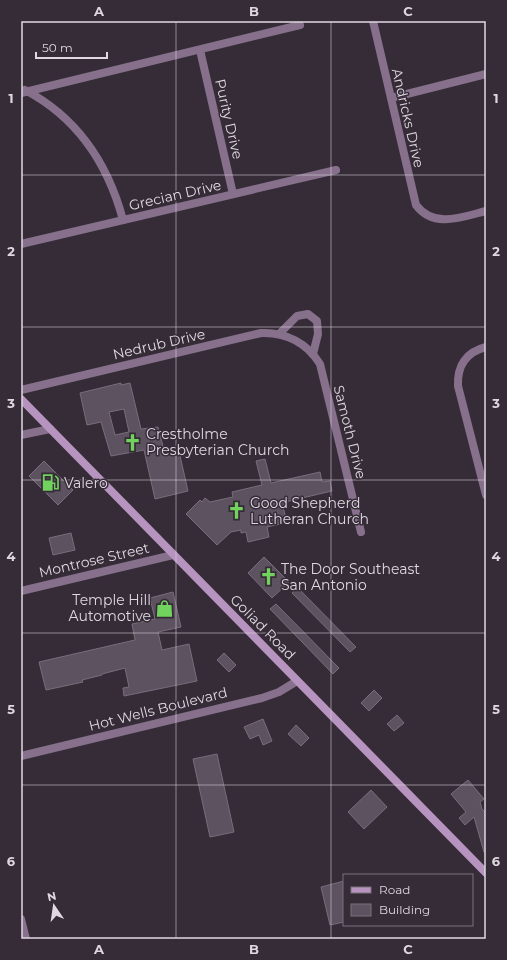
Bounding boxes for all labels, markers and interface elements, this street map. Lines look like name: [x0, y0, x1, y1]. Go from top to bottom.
text: A: [93, 3, 105, 19]
text: B: [249, 3, 259, 19]
text: C: [403, 3, 413, 19]
scale bar: [36, 34, 107, 60]
text: 50 m: [42, 40, 73, 55]
street label: Andricks Drive: [388, 67, 428, 169]
street label: Purity Drive: [211, 77, 247, 161]
text: 1: [8, 90, 14, 106]
text: 1: [493, 90, 499, 106]
street label: Grecian Drive: [127, 176, 223, 214]
text: 2: [7, 243, 15, 259]
text: 2: [492, 243, 500, 259]
street label: Nedrub Drive: [111, 325, 207, 363]
street label: Samoth Drive: [330, 383, 370, 481]
text: 3: [6, 395, 15, 411]
text: 3: [491, 395, 500, 411]
place label: Crestholme Presbyterian Church: [146, 425, 289, 459]
church icon: Crestholme Presbyterian Church: [123, 432, 143, 452]
fuel station icon: Valero: [41, 473, 61, 493]
place label: Valero: [64, 474, 108, 492]
place label: Good Shepherd Lutheran Church: [250, 494, 369, 528]
church icon: Good Shepherd Lutheran Church: [227, 501, 247, 521]
street label: Montrose Street: [37, 538, 151, 581]
text: 4: [7, 548, 16, 564]
text: 4: [492, 548, 501, 564]
place label: The Door Southeast San Antonio: [281, 560, 420, 594]
church icon: The Door Southeast San Antonio: [258, 567, 278, 587]
place label: Temple Hill Automotive: [69, 591, 151, 625]
street label: Goliad Road: [227, 591, 299, 663]
shop icon: Temple Hill Automotive: [154, 598, 174, 618]
street label: Hot Wells Boulevard: [87, 683, 229, 735]
text: 5: [7, 701, 15, 717]
text: 5: [492, 701, 500, 717]
text: 6: [7, 853, 16, 869]
text: 6: [492, 853, 501, 869]
legend: [343, 874, 473, 926]
text: Road: [379, 882, 410, 897]
north arrow: [34, 886, 74, 926]
text: N: [46, 888, 58, 904]
text: Building: [379, 902, 430, 917]
text: A: [93, 941, 105, 957]
text: B: [249, 941, 259, 957]
text: C: [403, 941, 413, 957]

